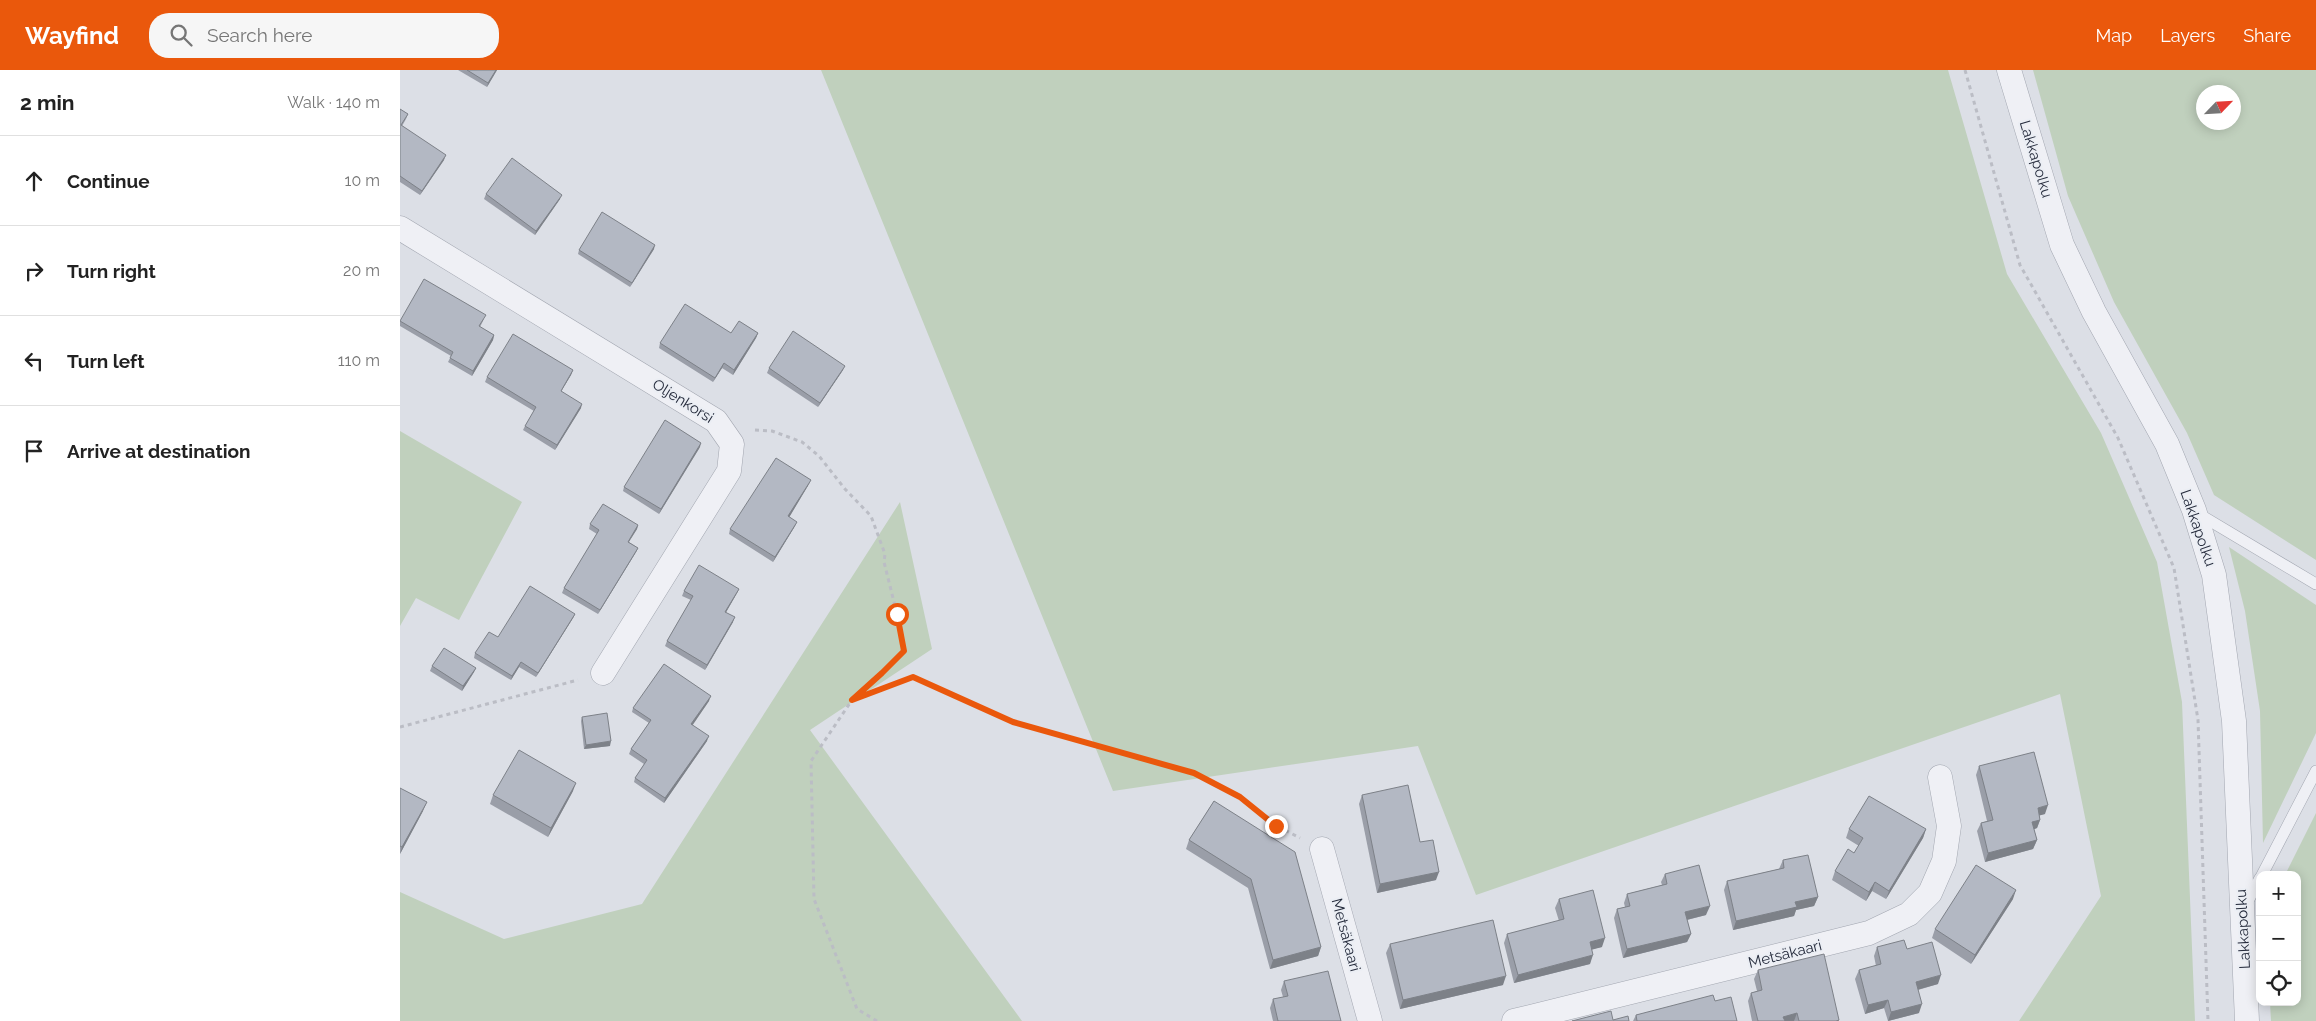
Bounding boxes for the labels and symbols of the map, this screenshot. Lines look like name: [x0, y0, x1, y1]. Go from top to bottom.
north arrow: [2196, 85, 2241, 130]
street label: Lakkapolku: [2016, 118, 2056, 200]
street label: Oljenkorsi: [649, 375, 717, 427]
street label: Lakkapolku: [2176, 487, 2220, 569]
route start: [886, 603, 909, 626]
route end: [1265, 815, 1288, 838]
street label: Lakkapolku: [2232, 888, 2254, 969]
street label: Metsäkaari: [1328, 896, 1364, 974]
street label: Metsäkaari: [1746, 936, 1824, 972]

